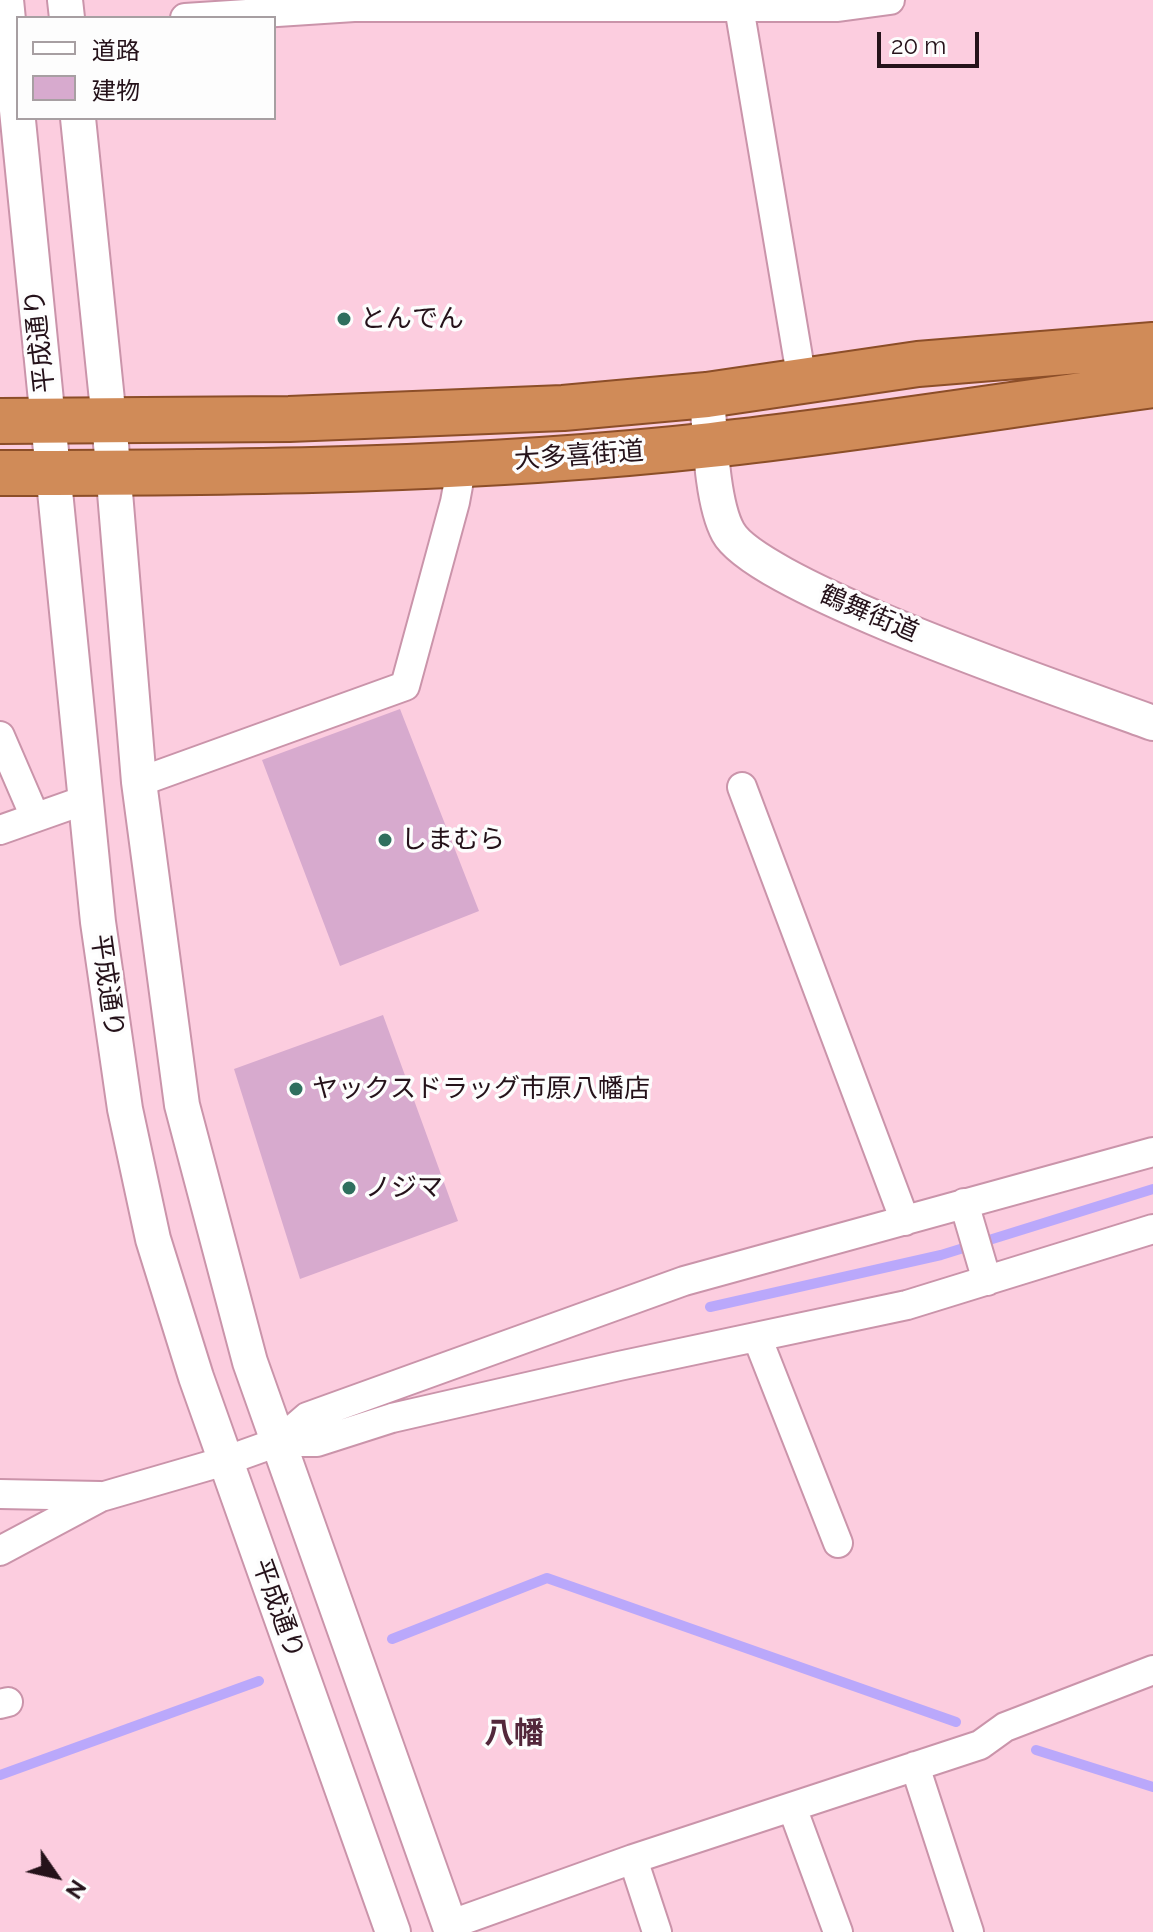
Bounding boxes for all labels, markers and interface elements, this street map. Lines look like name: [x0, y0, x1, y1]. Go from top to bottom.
legend: [16, 16, 276, 120]
scale bar: [881, 16, 983, 66]
text: 20 m: [891, 31, 946, 60]
text: 道路: [92, 36, 140, 65]
text: 建物: [92, 76, 140, 105]
street label: 平成通り: [19, 288, 61, 394]
place label: とんでん: [360, 303, 464, 335]
marker: とんでん: [335, 310, 353, 328]
street label: 大多喜街道: [513, 436, 645, 476]
street label: 鶴舞街道: [815, 579, 923, 649]
place label: しまむら: [401, 824, 505, 856]
marker: しまむら: [376, 831, 394, 849]
street label: 平成通り: [84, 932, 130, 1040]
place label: ヤックスドラッグ市原八幡店: [312, 1073, 650, 1105]
marker: ヤックスドラッグ市原八幡店: [287, 1080, 305, 1098]
place label: ノジマ: [365, 1172, 443, 1204]
marker: ノジマ: [340, 1179, 358, 1197]
street label: 平成通り: [246, 1555, 310, 1663]
district label: 八幡: [484, 1716, 544, 1752]
north arrow: [16, 1836, 96, 1916]
text: N: [60, 1875, 91, 1904]

